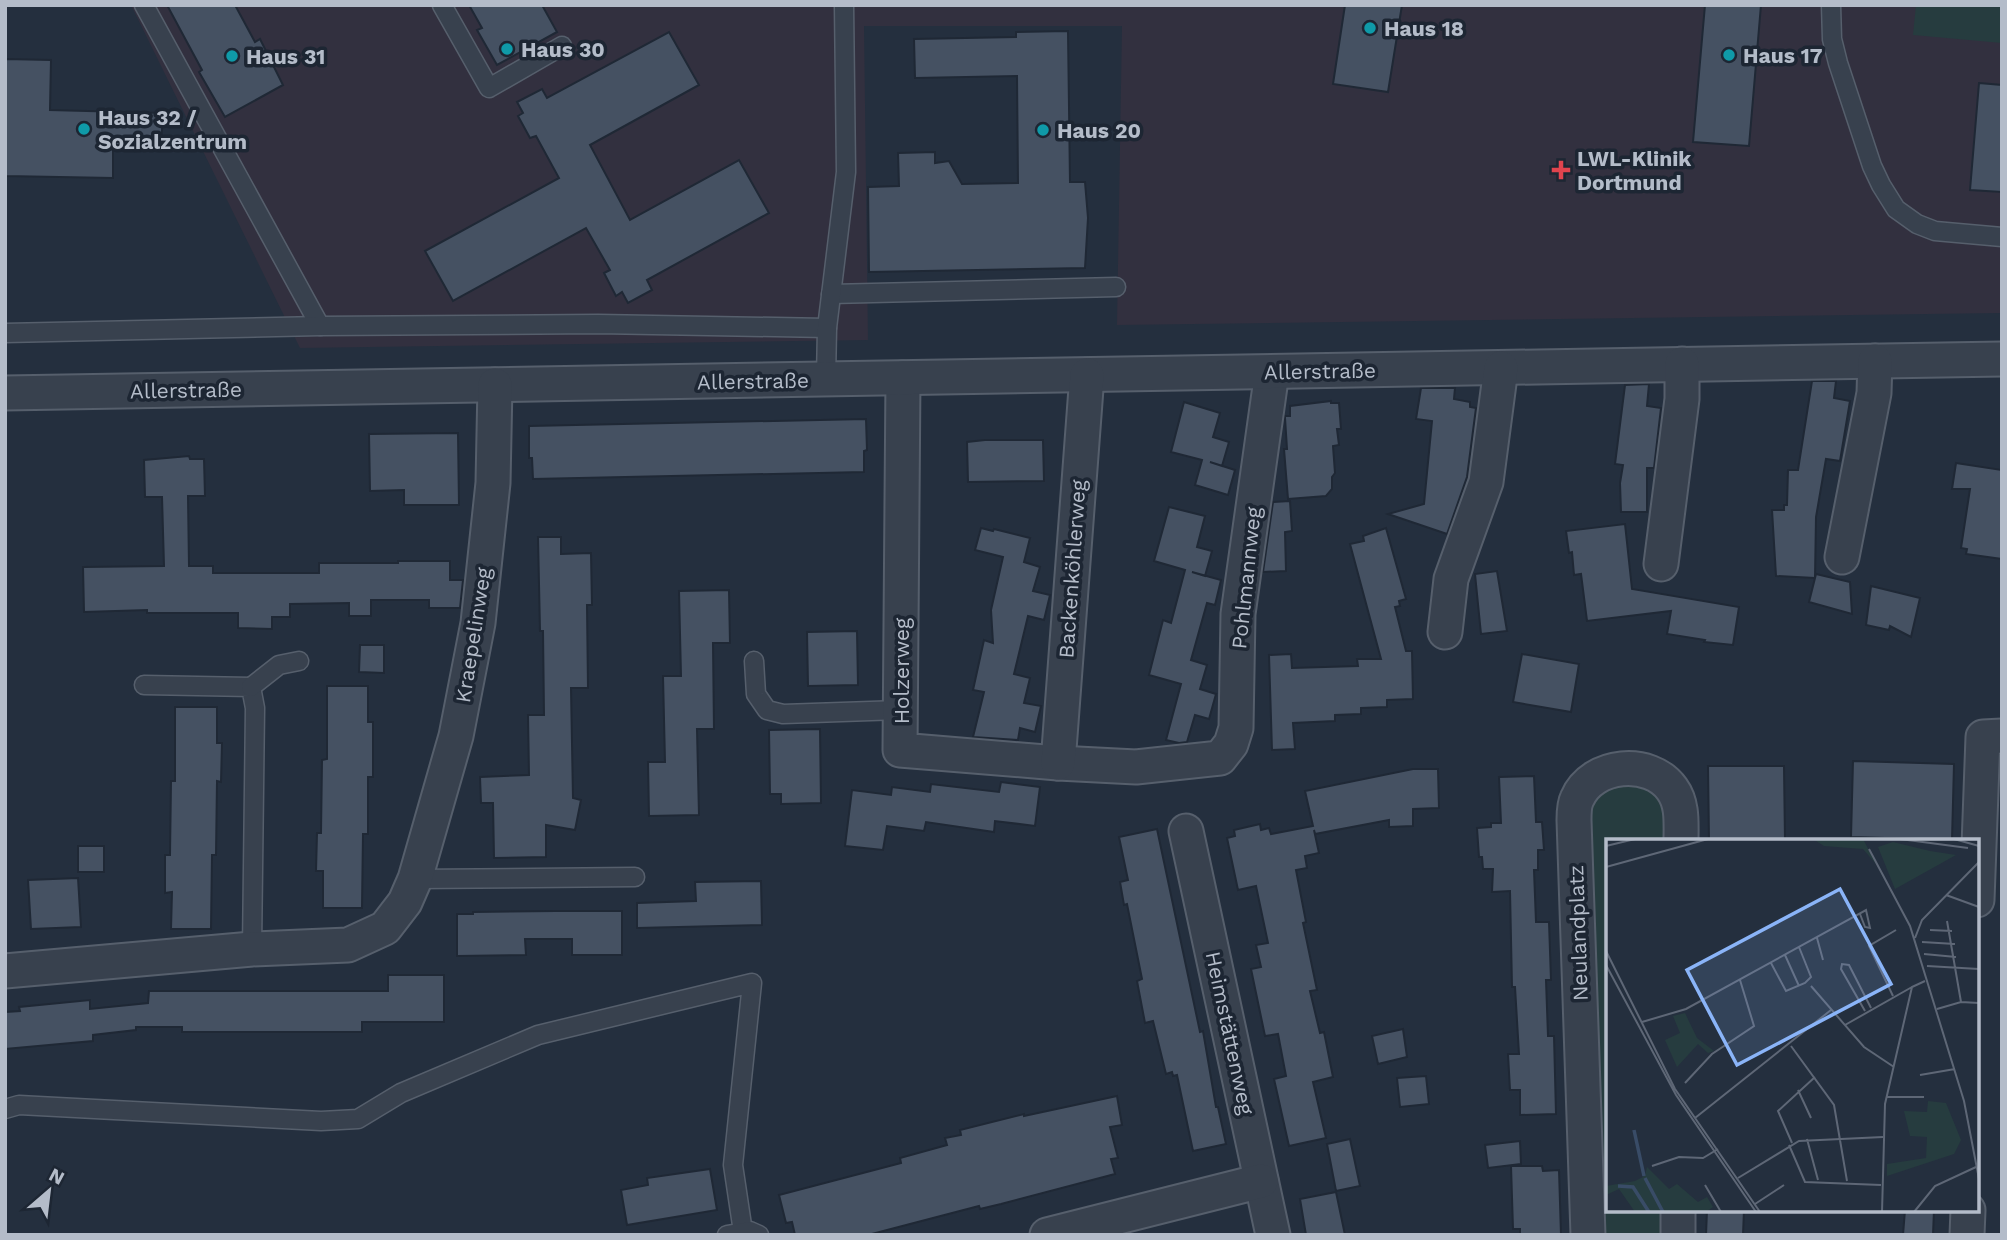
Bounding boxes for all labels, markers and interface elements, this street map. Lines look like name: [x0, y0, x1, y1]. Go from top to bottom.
place label: Haus 18: [1384, 16, 1464, 41]
marker: Haus 18: [1362, 20, 1378, 36]
place label: Haus 30: [521, 37, 605, 62]
marker: Haus 30: [499, 41, 515, 57]
place label: Haus 17: [1743, 43, 1823, 68]
place label: Haus 31: [246, 44, 325, 69]
marker: Haus 17: [1721, 47, 1737, 63]
marker: Haus 31: [224, 48, 240, 64]
place label: Haus 32 / Sozialzentrum: [98, 105, 247, 154]
place label: Haus 20: [1057, 118, 1141, 143]
marker: Haus 32 / Sozialzentrum: [76, 121, 92, 137]
marker: Haus 20: [1035, 122, 1051, 138]
place label: LWL-Klinik Dortmund: [1577, 146, 1692, 195]
marker: LWL-Klinik Dortmund: [1551, 160, 1571, 180]
street label: Allerstraße: [1264, 358, 1376, 384]
street label: Allerstraße: [697, 368, 809, 394]
street label: Allerstraße: [130, 377, 242, 403]
street label: Backenköhlerweg: [1053, 478, 1091, 659]
street label: Pohlmannweg: [1226, 505, 1266, 650]
street label: Kraepelinweg: [450, 565, 496, 704]
street label: Holzerweg: [889, 617, 914, 724]
inset map: [1606, 839, 1979, 1212]
street label: Neulandplatz: [1563, 865, 1593, 1001]
street label: Heimstättenweg: [1201, 949, 1260, 1118]
north arrow: [14, 1156, 84, 1226]
text: N: [45, 1163, 68, 1190]

